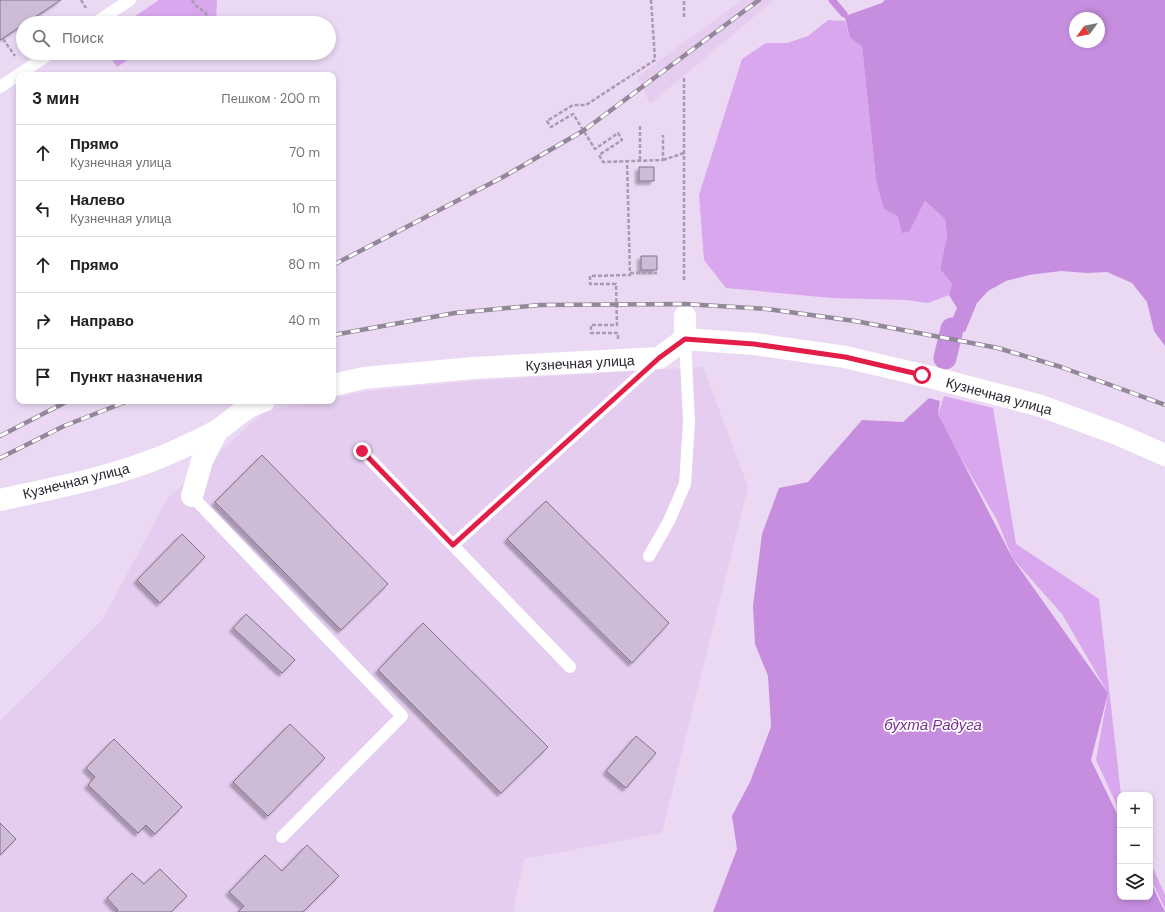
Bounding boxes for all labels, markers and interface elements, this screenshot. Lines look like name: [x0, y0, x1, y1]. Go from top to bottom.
north arrow: [1069, 12, 1105, 48]
search box: [16, 16, 336, 60]
icon: search: [30, 27, 52, 49]
text: Поиск: [62, 28, 104, 48]
text: 3 мин: [32, 87, 80, 109]
text: Пешком · 200 m: [221, 90, 320, 107]
text: Прямо: [70, 134, 119, 154]
icon: ahead: [32, 142, 54, 164]
text: 70 m: [289, 144, 320, 161]
text: Кузнечная улица: [70, 154, 171, 171]
text: Налево: [70, 190, 125, 210]
icon: left: [32, 198, 54, 220]
text: 10 m: [292, 200, 320, 217]
text: Кузнечная улица: [70, 210, 171, 227]
icon: ahead: [32, 254, 54, 276]
text: Прямо: [70, 255, 119, 275]
text: 80 m: [288, 256, 320, 273]
icon: right: [32, 310, 54, 332]
text: Направо: [70, 311, 134, 331]
text: 40 m: [288, 312, 320, 329]
street label: Кузнечная улица: [525, 351, 635, 375]
icon: arrive: [32, 366, 54, 388]
route start: [913, 366, 931, 384]
text: Пункт назначения: [70, 367, 203, 387]
street label: Кузнечная улица: [944, 373, 1054, 419]
route end: [353, 442, 371, 460]
street label: Кузнечная улица: [21, 459, 131, 503]
water label: бухта Радуга: [884, 715, 982, 735]
map controls: [1117, 792, 1153, 900]
button: +: [1117, 792, 1153, 828]
button: −: [1117, 828, 1153, 864]
button: layers: [1117, 864, 1153, 900]

